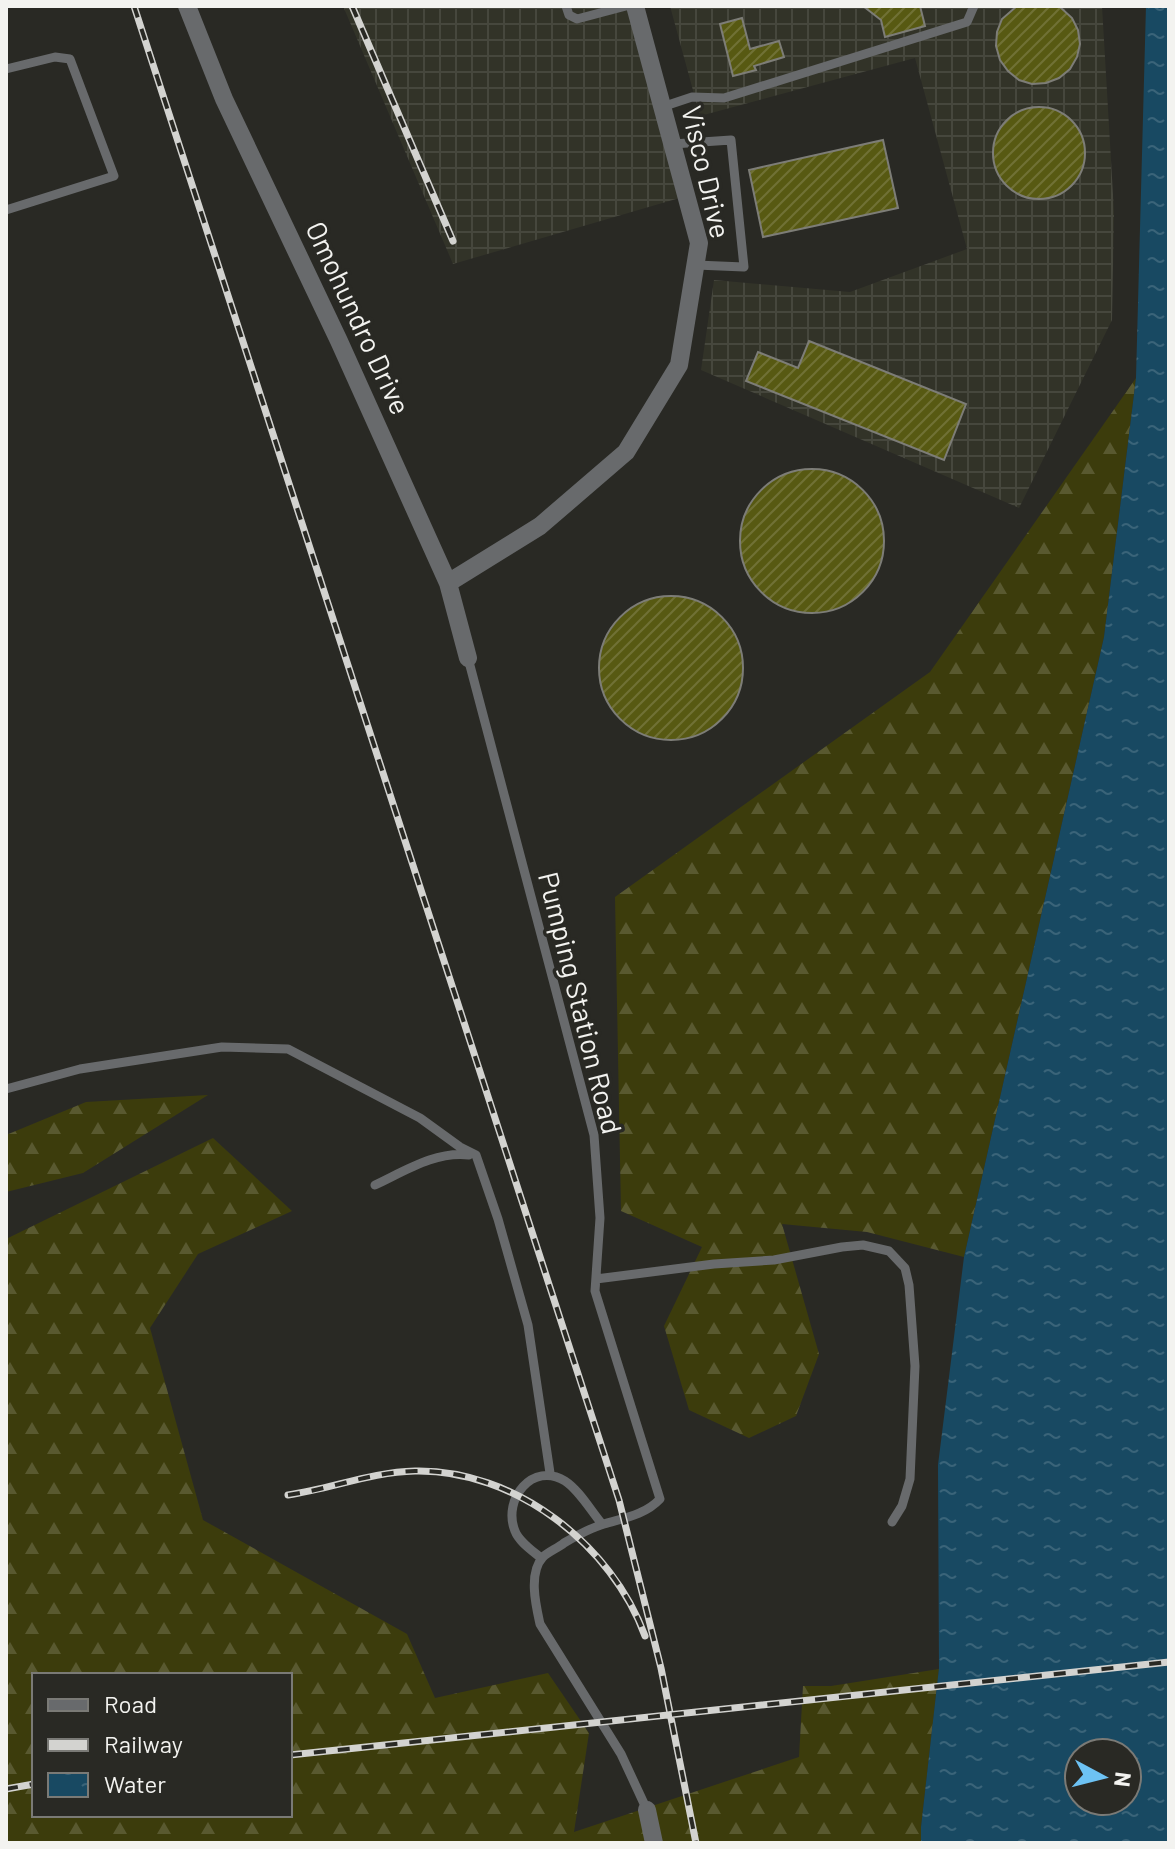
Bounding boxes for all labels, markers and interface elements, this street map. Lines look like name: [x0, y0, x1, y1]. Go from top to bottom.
street label: Visco Drive: [675, 102, 739, 241]
street label: Omohundro Drive: [299, 216, 419, 420]
street label: Pumping Station Road: [532, 868, 630, 1137]
legend: [32, 1673, 292, 1817]
text: Road: [104, 1689, 157, 1718]
text: Railway: [104, 1729, 183, 1758]
north arrow: [1063, 1737, 1143, 1817]
text: Water: [104, 1769, 166, 1798]
text: N: [1110, 1771, 1138, 1788]

